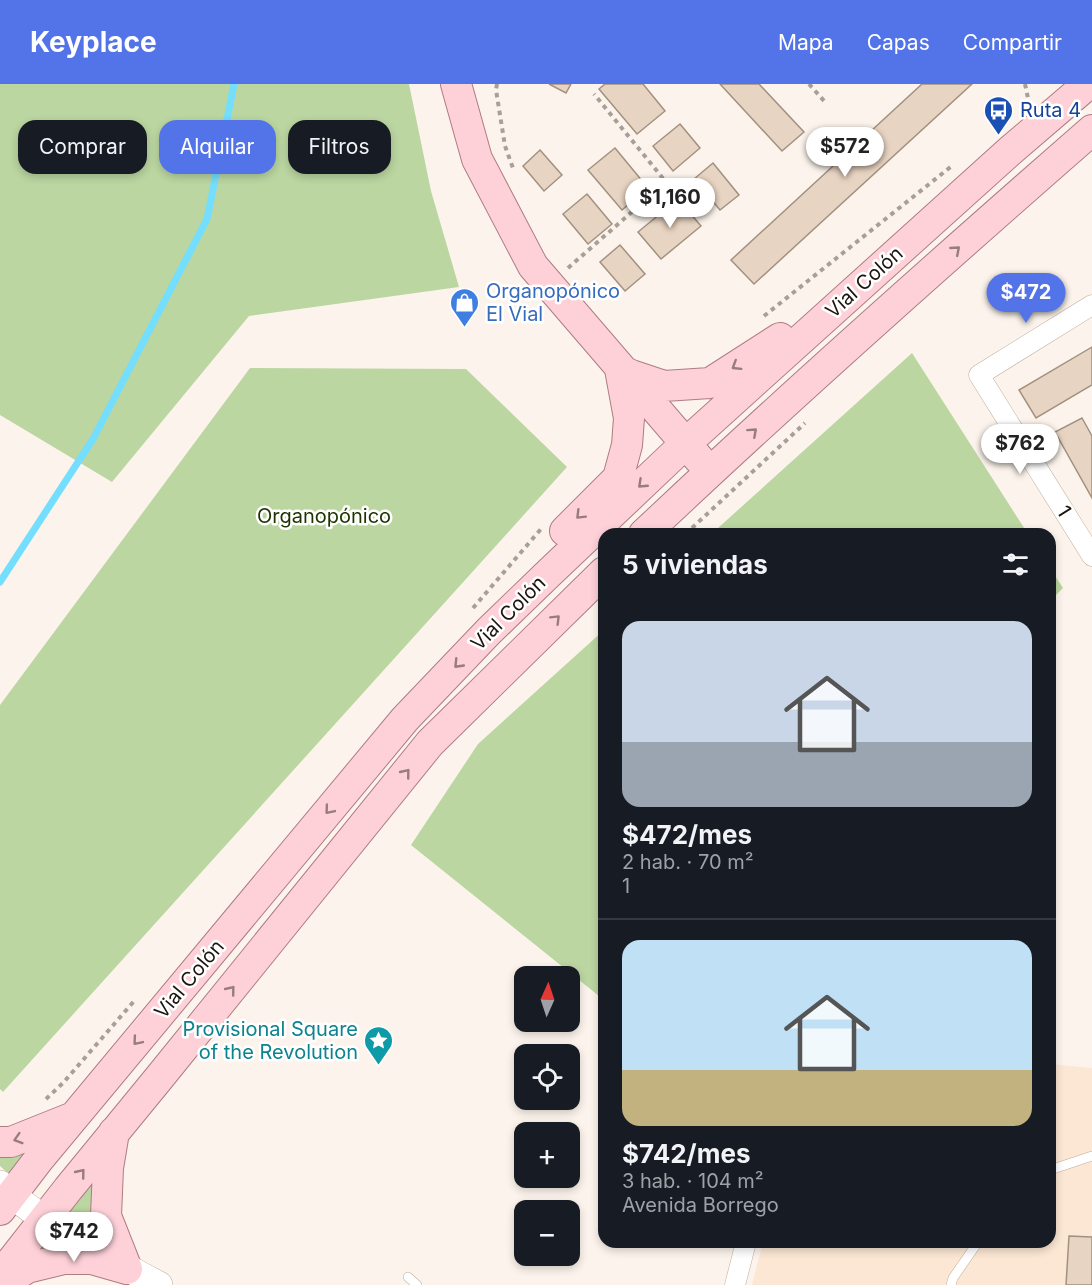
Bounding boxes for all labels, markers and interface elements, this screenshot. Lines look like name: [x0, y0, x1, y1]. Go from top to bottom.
text: Keyplace: [30, 25, 157, 59]
text: Mapa: [778, 30, 834, 55]
text: Capas: [867, 30, 930, 55]
text: Compartir: [963, 30, 1062, 55]
bus stop icon: Ruta 4: [983, 94, 1015, 136]
place label: Ruta 4: [1020, 98, 1081, 122]
chip: Comprar: [18, 120, 147, 174]
chip: Alquilar: [159, 120, 276, 174]
chip: Filtros: [288, 120, 391, 174]
pin: $572: [809, 127, 881, 178]
text: $572: [820, 134, 870, 158]
pin: $1,160: [621, 178, 719, 229]
text: $1,160: [639, 185, 701, 209]
street label: Vial Colón: [820, 241, 908, 323]
one-way arrow: [949, 246, 960, 257]
pin: $472: [990, 273, 1062, 324]
place label: Organopónico El Vial: [486, 279, 620, 326]
text: $472: [1001, 280, 1051, 304]
shop icon: Organopónico El Vial: [449, 286, 481, 328]
one-way arrow: [732, 359, 742, 371]
pin: $762: [984, 424, 1056, 475]
one-way arrow: [747, 428, 757, 439]
text: $762: [995, 431, 1045, 455]
one-way arrow: [639, 477, 649, 488]
street label: 1: [1052, 501, 1076, 521]
park label: Organopónico: [257, 504, 391, 528]
one-way arrow: [576, 508, 587, 518]
icon: filters: [999, 548, 1032, 581]
text: 5 viviendas: [622, 549, 768, 580]
street label: Vial Colón: [466, 571, 550, 655]
one-way arrow: [548, 615, 559, 626]
one-way arrow: [454, 658, 465, 668]
icon: home: [773, 660, 881, 768]
one-way arrow: [399, 769, 410, 780]
one-way arrow: [325, 804, 336, 815]
text: $472/mes: [622, 819, 752, 850]
text: 2 hab. · 70 m²: [622, 850, 754, 874]
text: 1: [622, 874, 630, 898]
street label: Vial Colón: [149, 935, 229, 1023]
north arrow: [514, 966, 580, 1032]
map controls: [514, 966, 580, 1266]
icon: home: [773, 979, 881, 1087]
one-way arrow: [223, 985, 234, 996]
place label: Provisional Square of the Revolution: [182, 1017, 358, 1064]
place icon: Provisional Square of the Revolution: [363, 1024, 395, 1066]
one-way arrow: [133, 1034, 144, 1045]
button: locate: [514, 1044, 580, 1110]
button: +: [514, 1122, 580, 1188]
one-way arrow: [13, 1132, 24, 1144]
text: $742/mes: [622, 1138, 750, 1169]
one-way arrow: [73, 1169, 84, 1180]
text: 3 hab. · 104 m²: [622, 1169, 764, 1193]
text: Avenida Borrego: [622, 1193, 779, 1217]
button: −: [514, 1200, 580, 1266]
pin: $742: [38, 1212, 110, 1263]
text: $742: [49, 1219, 99, 1243]

